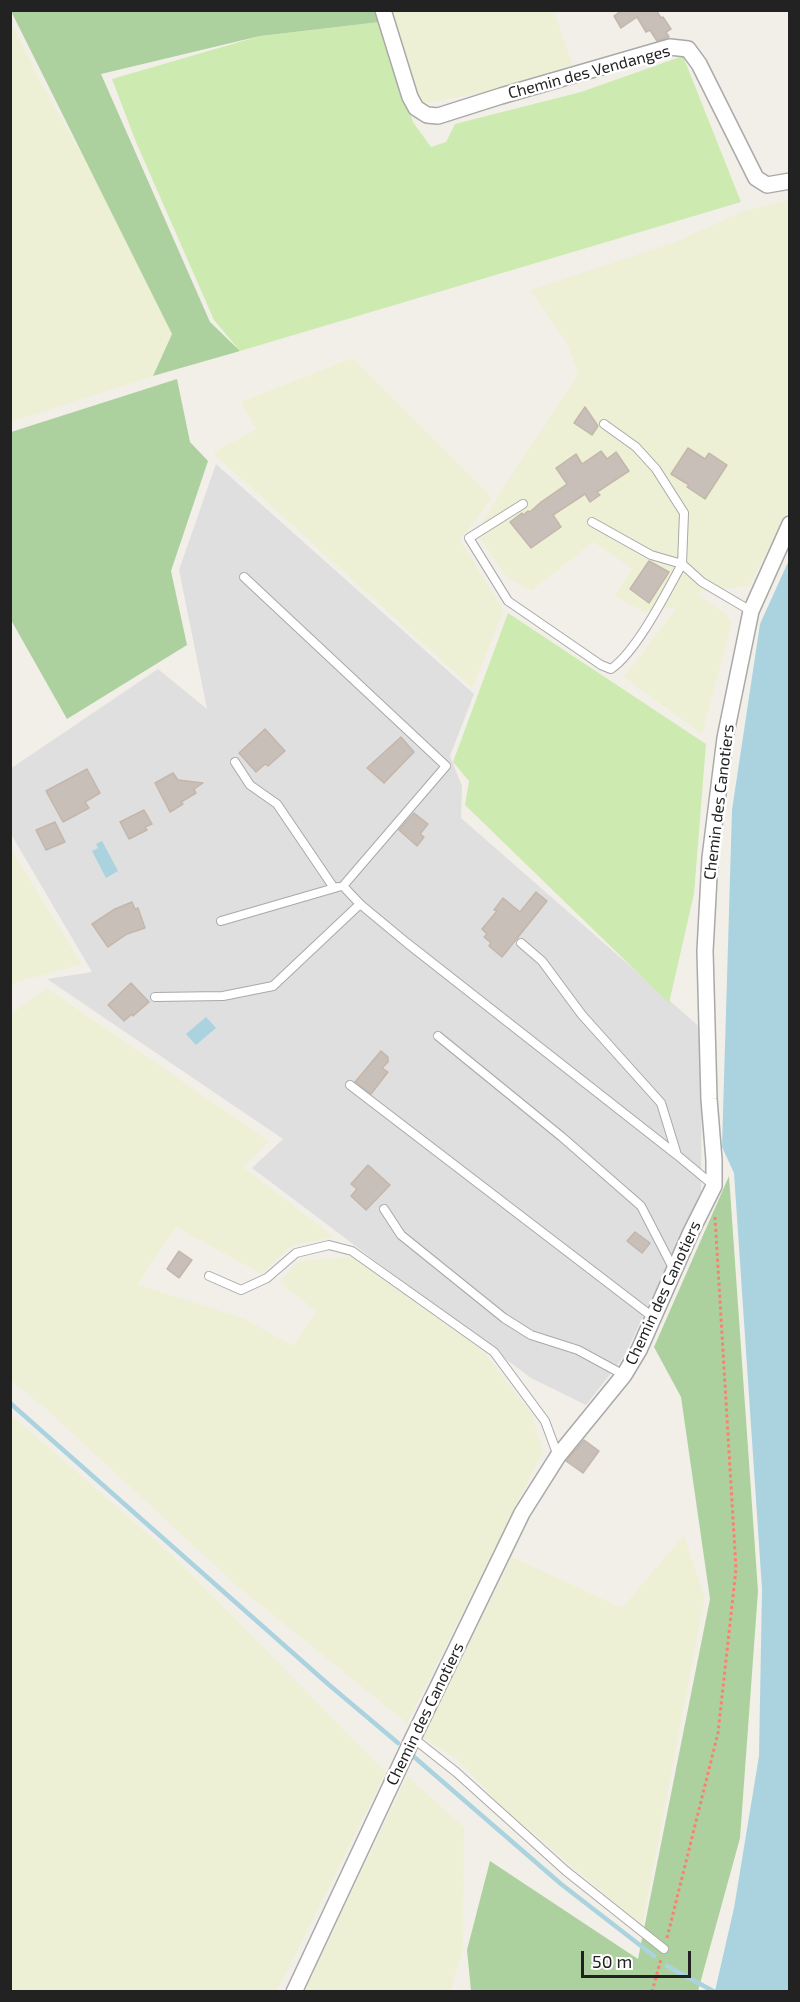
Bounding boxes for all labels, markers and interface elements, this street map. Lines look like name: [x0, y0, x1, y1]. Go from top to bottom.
street label: Chemin des Vendanges: [506, 41, 672, 103]
street label: Chemin des Canotiers: [700, 723, 738, 881]
street label: Chemin des Canotiers: [621, 1218, 705, 1368]
street label: Chemin des Canotiers: [382, 1639, 468, 1789]
scale bar: [584, 1939, 694, 1977]
text: 50 m: [592, 1950, 632, 1972]

